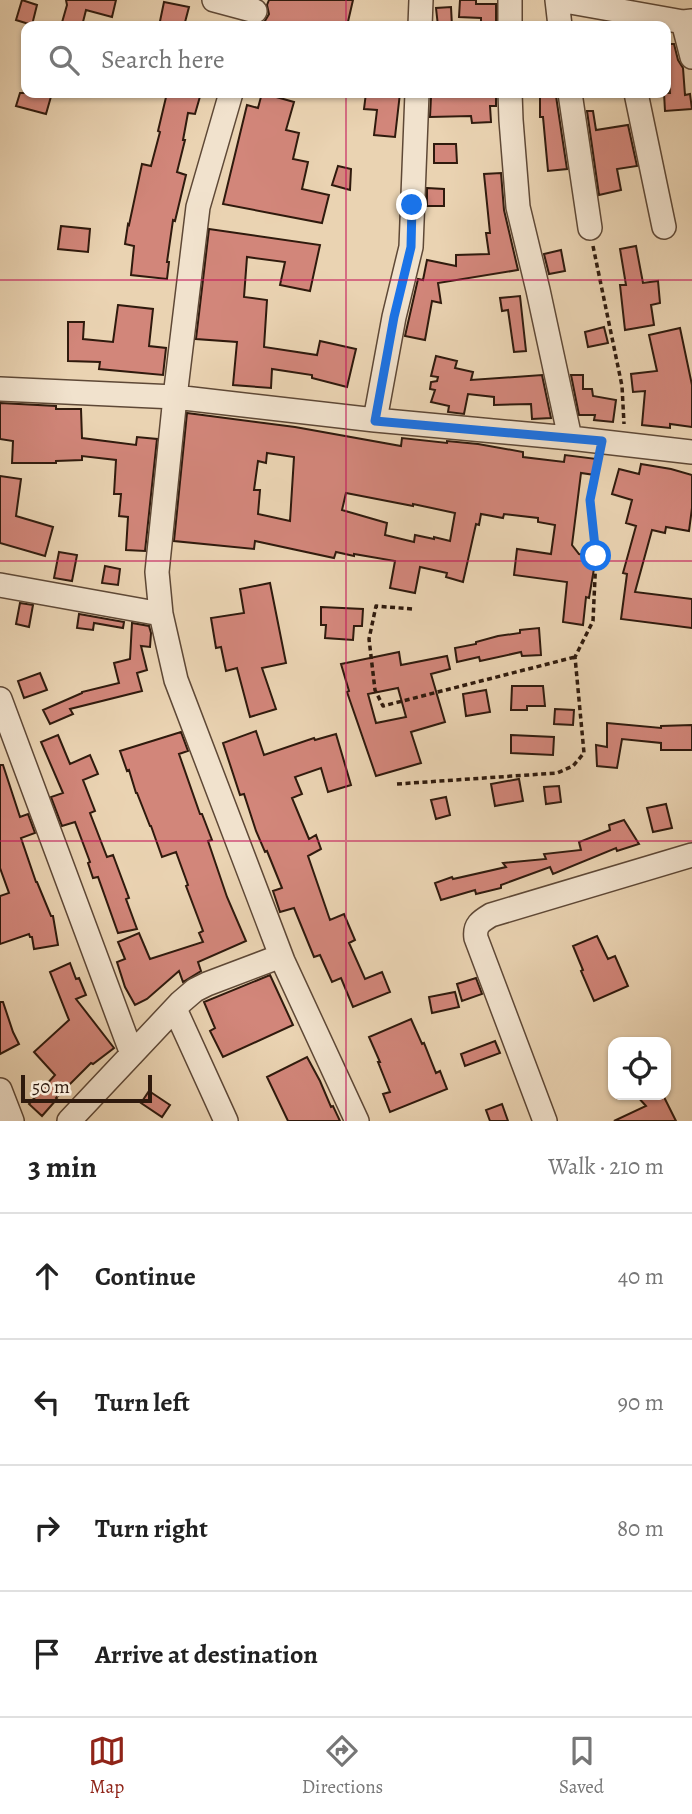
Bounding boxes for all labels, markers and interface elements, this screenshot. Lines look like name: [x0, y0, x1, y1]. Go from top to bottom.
search box: [21, 21, 671, 98]
icon: search: [45, 41, 83, 79]
text: Search here: [101, 42, 225, 77]
route end: [396, 189, 427, 220]
route start: [580, 540, 611, 571]
map controls: [608, 1037, 671, 1100]
button: locate: [608, 1037, 671, 1100]
scale bar: [21, 1072, 152, 1104]
text: 50 m: [32, 1074, 70, 1100]
text: 3 min: [28, 1147, 97, 1187]
text: Walk · 210 m: [548, 1151, 664, 1182]
icon: ahead: [28, 1257, 66, 1295]
text: Continue: [95, 1259, 196, 1294]
text: 40 m: [618, 1261, 664, 1292]
icon: left: [28, 1383, 66, 1421]
text: Turn left: [95, 1385, 190, 1420]
text: 90 m: [618, 1387, 664, 1418]
icon: right: [28, 1509, 66, 1547]
text: Turn right: [95, 1511, 208, 1546]
text: 80 m: [617, 1513, 664, 1544]
icon: arrive: [28, 1635, 66, 1673]
text: Arrive at destination: [95, 1637, 318, 1672]
tab: Map: [88, 1732, 126, 1800]
tab: Directions: [302, 1732, 383, 1800]
tab: Saved: [559, 1732, 604, 1800]

